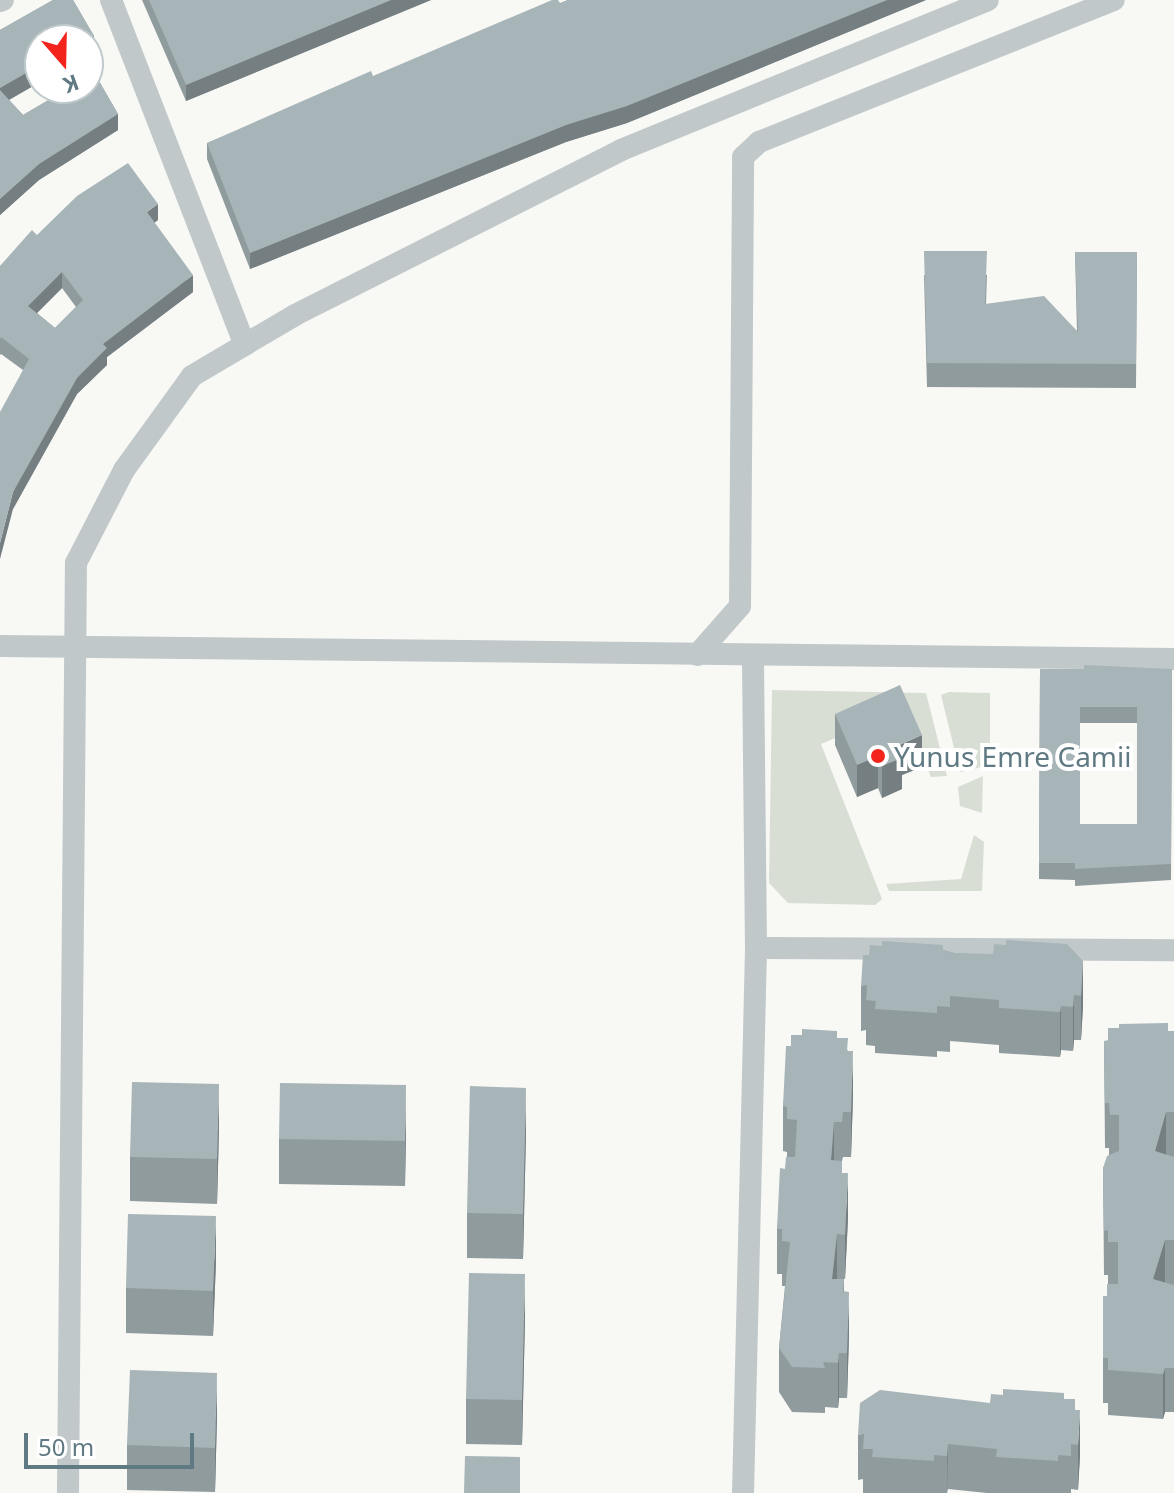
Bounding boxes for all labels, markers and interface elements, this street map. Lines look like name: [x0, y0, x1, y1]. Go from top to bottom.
north arrow: [24, 24, 104, 104]
text: K: [60, 68, 84, 101]
place label: Yunus Emre Camii: [894, 739, 1131, 773]
marker: Yunus Emre Camii: [869, 747, 887, 765]
scale bar: [28, 1417, 198, 1467]
text: 50 m: [38, 1430, 94, 1463]

